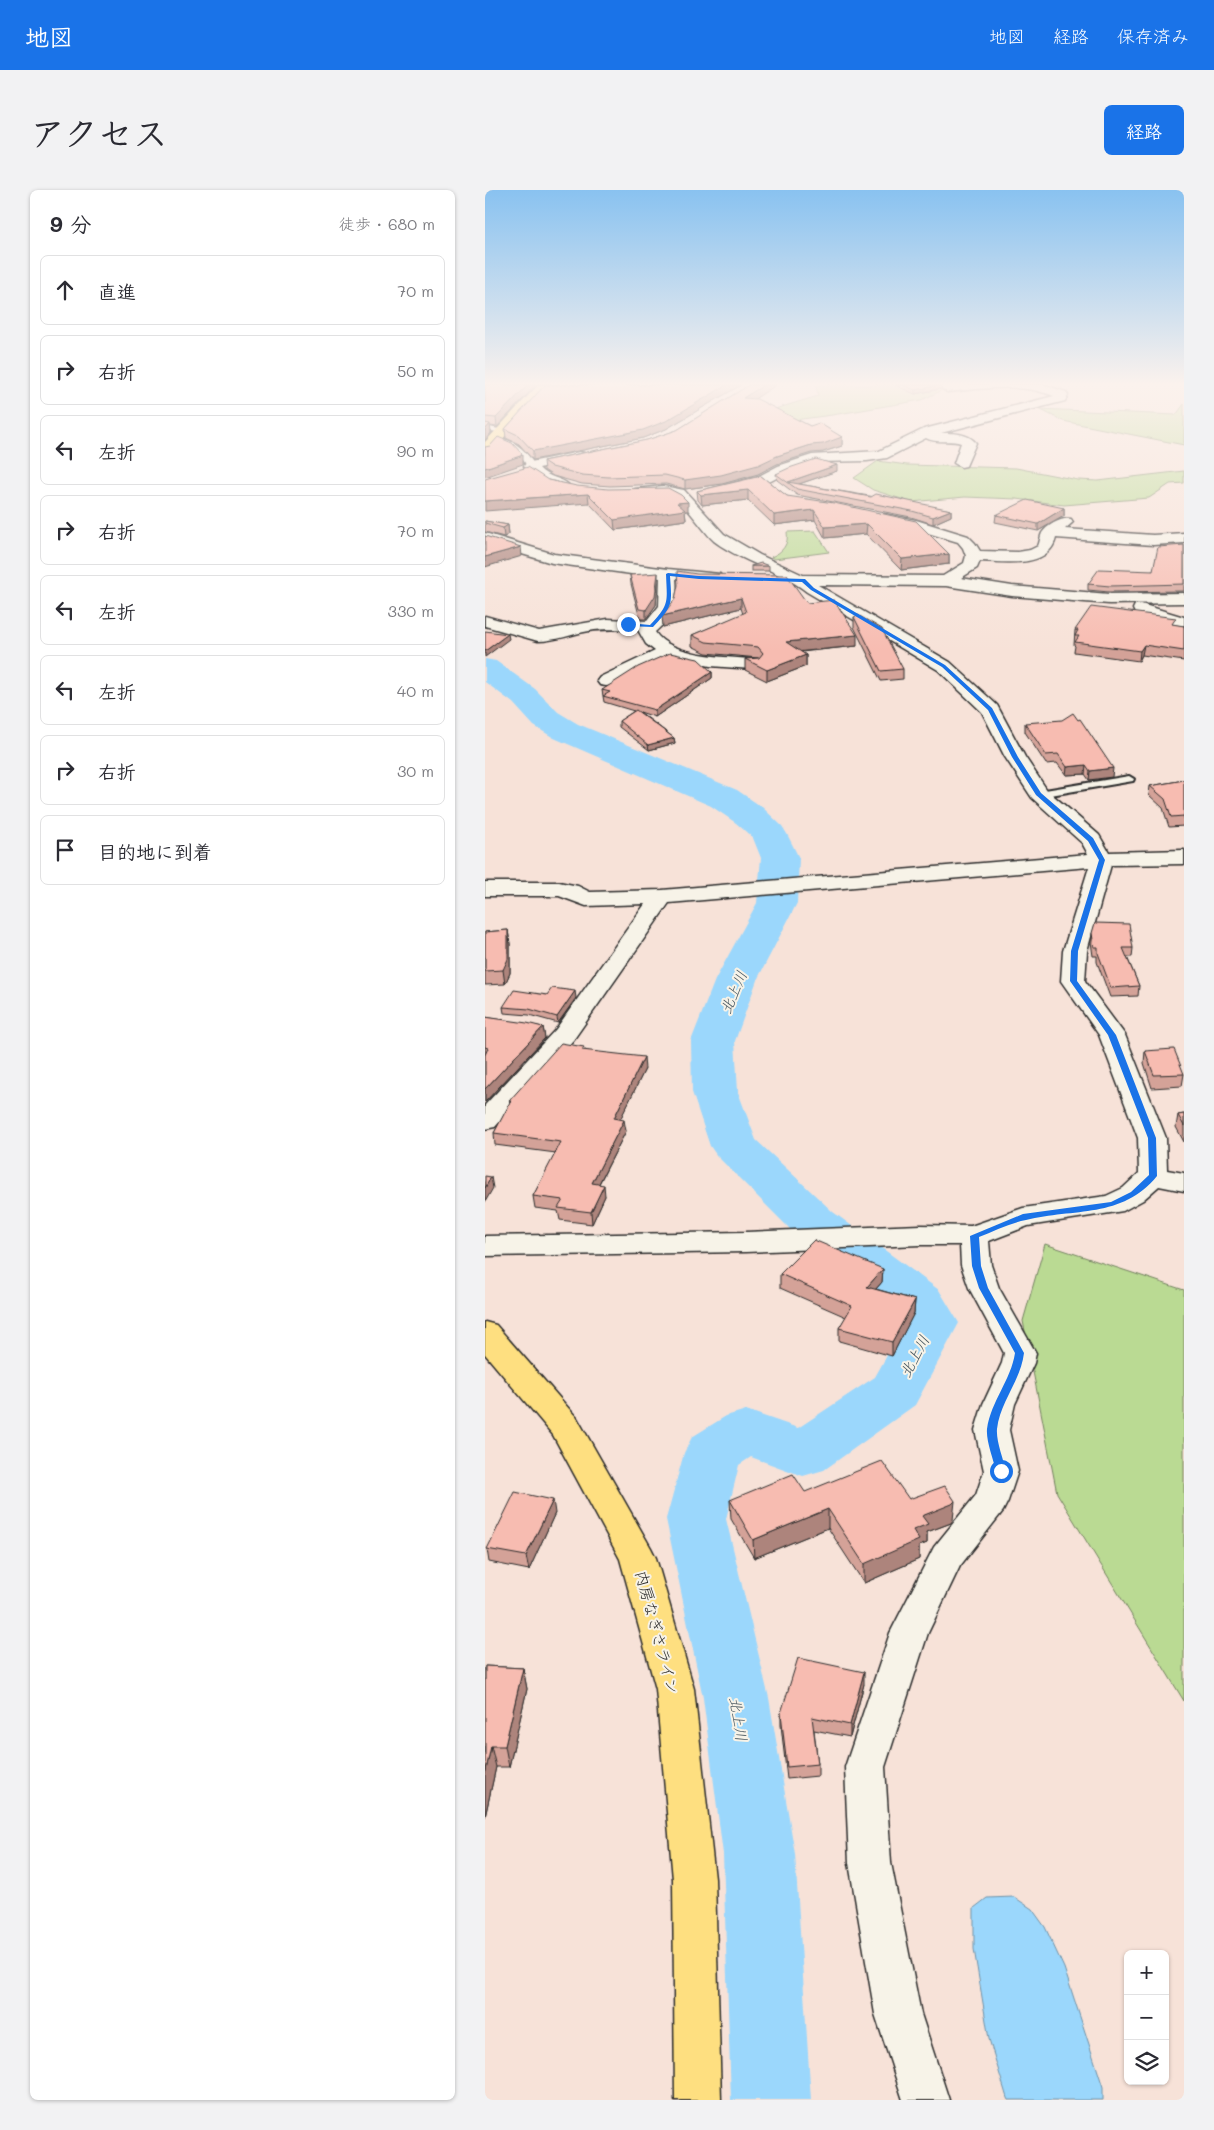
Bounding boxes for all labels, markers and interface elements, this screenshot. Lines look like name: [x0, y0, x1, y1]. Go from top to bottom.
text: 地図: [25, 21, 73, 52]
text: 地図: [989, 24, 1025, 48]
text: 経路: [1053, 24, 1089, 48]
text: 保存済み: [1117, 24, 1189, 48]
button: 経路: [1104, 105, 1184, 155]
text: アクセス: [30, 109, 168, 155]
text: 9 分: [50, 210, 91, 237]
text: 徒歩 · 680 m: [339, 213, 435, 234]
icon: ahead: [51, 276, 79, 304]
text: 直進: [98, 279, 136, 304]
text: 70 m: [397, 280, 434, 301]
icon: right: [51, 356, 79, 384]
text: 右折: [98, 359, 136, 384]
text: 50 m: [397, 360, 434, 381]
icon: left: [51, 436, 79, 464]
text: 左折: [98, 439, 136, 464]
text: 90 m: [397, 440, 434, 461]
icon: right: [51, 516, 79, 544]
text: 右折: [98, 519, 136, 544]
text: 70 m: [397, 520, 434, 541]
icon: left: [51, 596, 79, 624]
text: 左折: [98, 599, 136, 624]
text: 330 m: [388, 600, 434, 621]
route end: [617, 613, 640, 636]
icon: left: [51, 676, 79, 704]
text: 左折: [98, 679, 136, 704]
text: 40 m: [397, 680, 434, 701]
icon: right: [51, 756, 79, 784]
text: 右折: [98, 759, 136, 784]
text: 30 m: [397, 760, 434, 781]
icon: arrive: [51, 836, 79, 864]
text: 目的地に到着: [98, 839, 212, 864]
water label: 北上川: [715, 967, 751, 1017]
water label: 北上川: [895, 1331, 933, 1381]
route start: [990, 1460, 1013, 1483]
street label: 内房なぎさライン: [631, 1568, 685, 1696]
water label: 北上川: [726, 1695, 752, 1743]
map controls: [1124, 1950, 1169, 2085]
button: +: [1124, 1950, 1169, 1995]
button: −: [1124, 1995, 1169, 2040]
button: layers: [1124, 2040, 1169, 2085]

